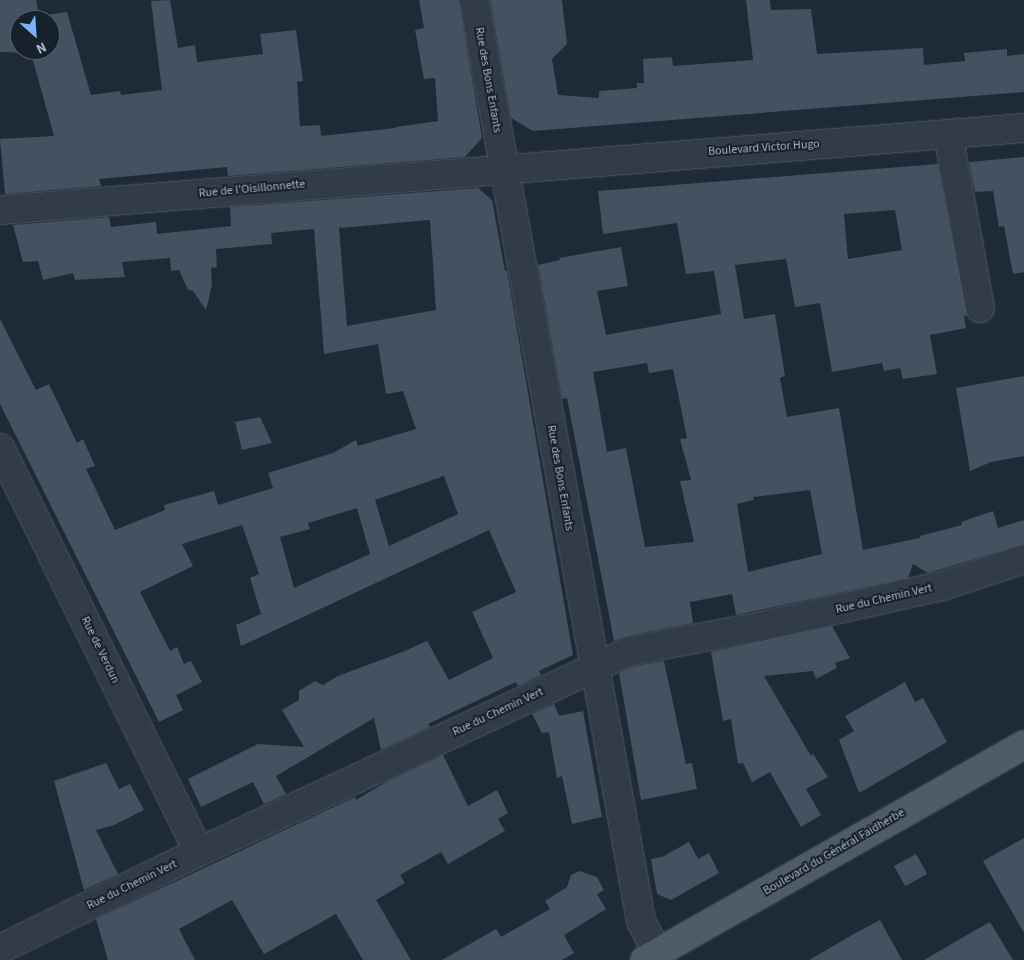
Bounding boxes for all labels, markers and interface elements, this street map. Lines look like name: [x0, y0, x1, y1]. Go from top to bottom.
north arrow: [10, 10, 60, 60]
street label: Rue des Bons Enfants: [472, 26, 504, 134]
text: N: [33, 37, 50, 59]
street label: Boulevard Victor Hugo: [708, 137, 820, 159]
street label: Rue de l’Oisillonnette: [198, 177, 306, 201]
street label: Rue des Bons Enfants: [544, 424, 576, 532]
street label: Rue du Chemin Vert: [834, 581, 934, 617]
street label: Rue de Verdun: [78, 614, 122, 686]
street label: Rue du Chemin Vert: [450, 685, 546, 739]
street label: Boulevard du Général Faidherbe: [761, 806, 907, 898]
street label: Rue du Chemin Vert: [85, 857, 179, 913]

